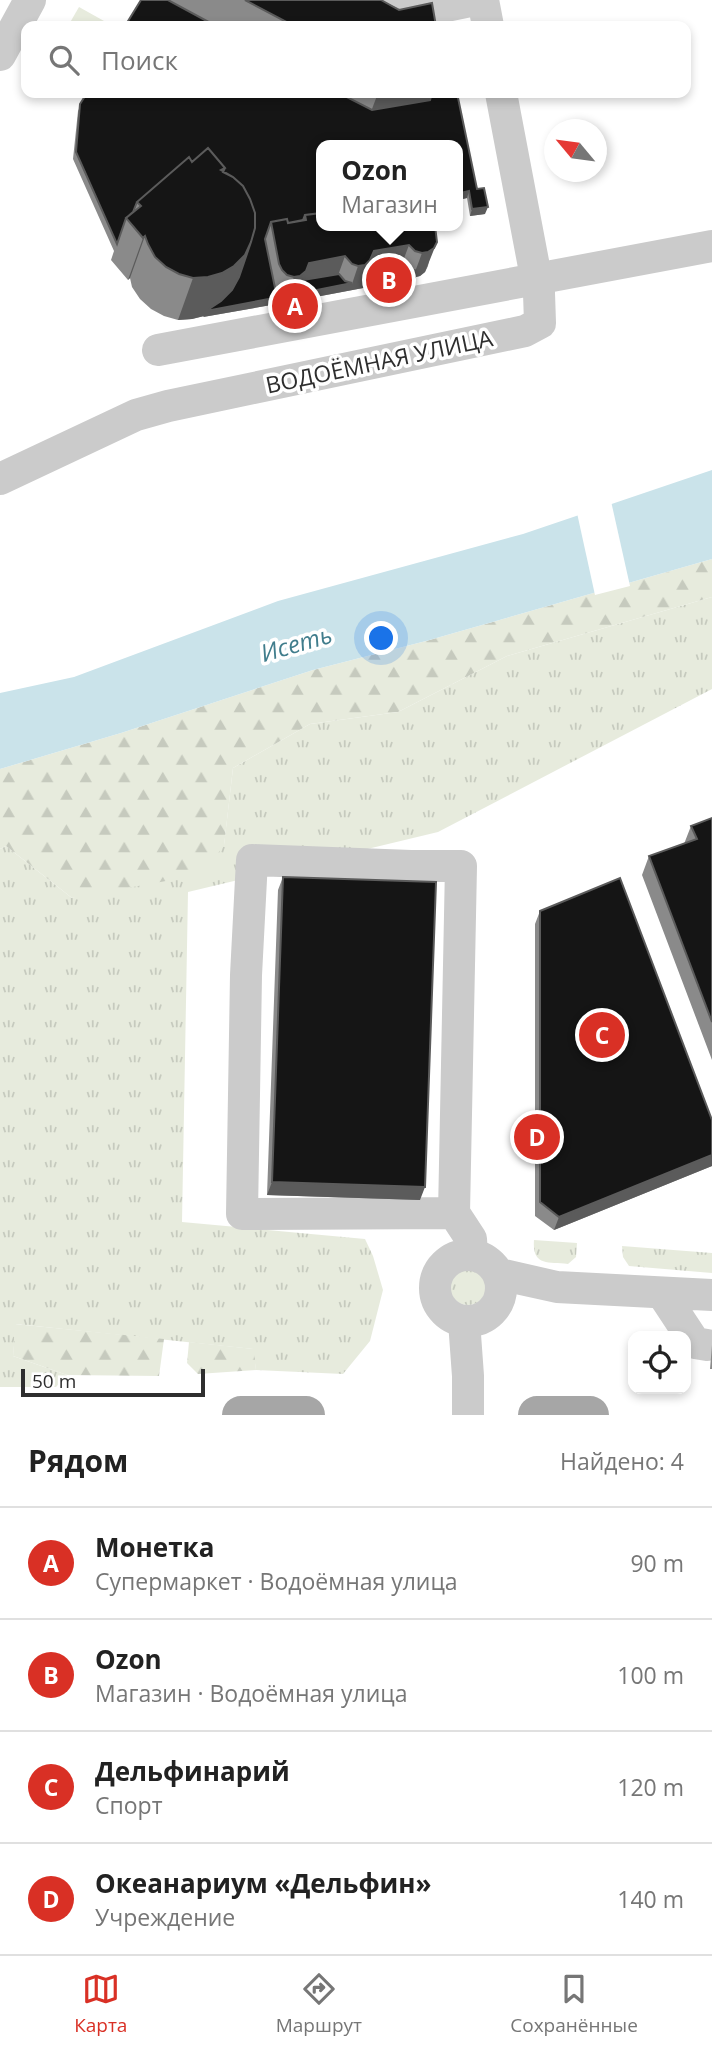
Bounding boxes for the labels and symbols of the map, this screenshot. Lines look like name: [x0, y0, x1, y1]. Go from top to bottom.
north arrow: [544, 119, 607, 182]
pin: B: [366, 254, 412, 306]
pin: A: [272, 280, 318, 332]
street label: ВОДОЁМНАЯ УЛИЦА: [263, 321, 496, 401]
water label: Исеть: [256, 617, 336, 669]
your location: [364, 621, 398, 655]
pin: C: [579, 1009, 625, 1061]
pin: D: [514, 1111, 560, 1163]
scale bar: [21, 1366, 205, 1398]

